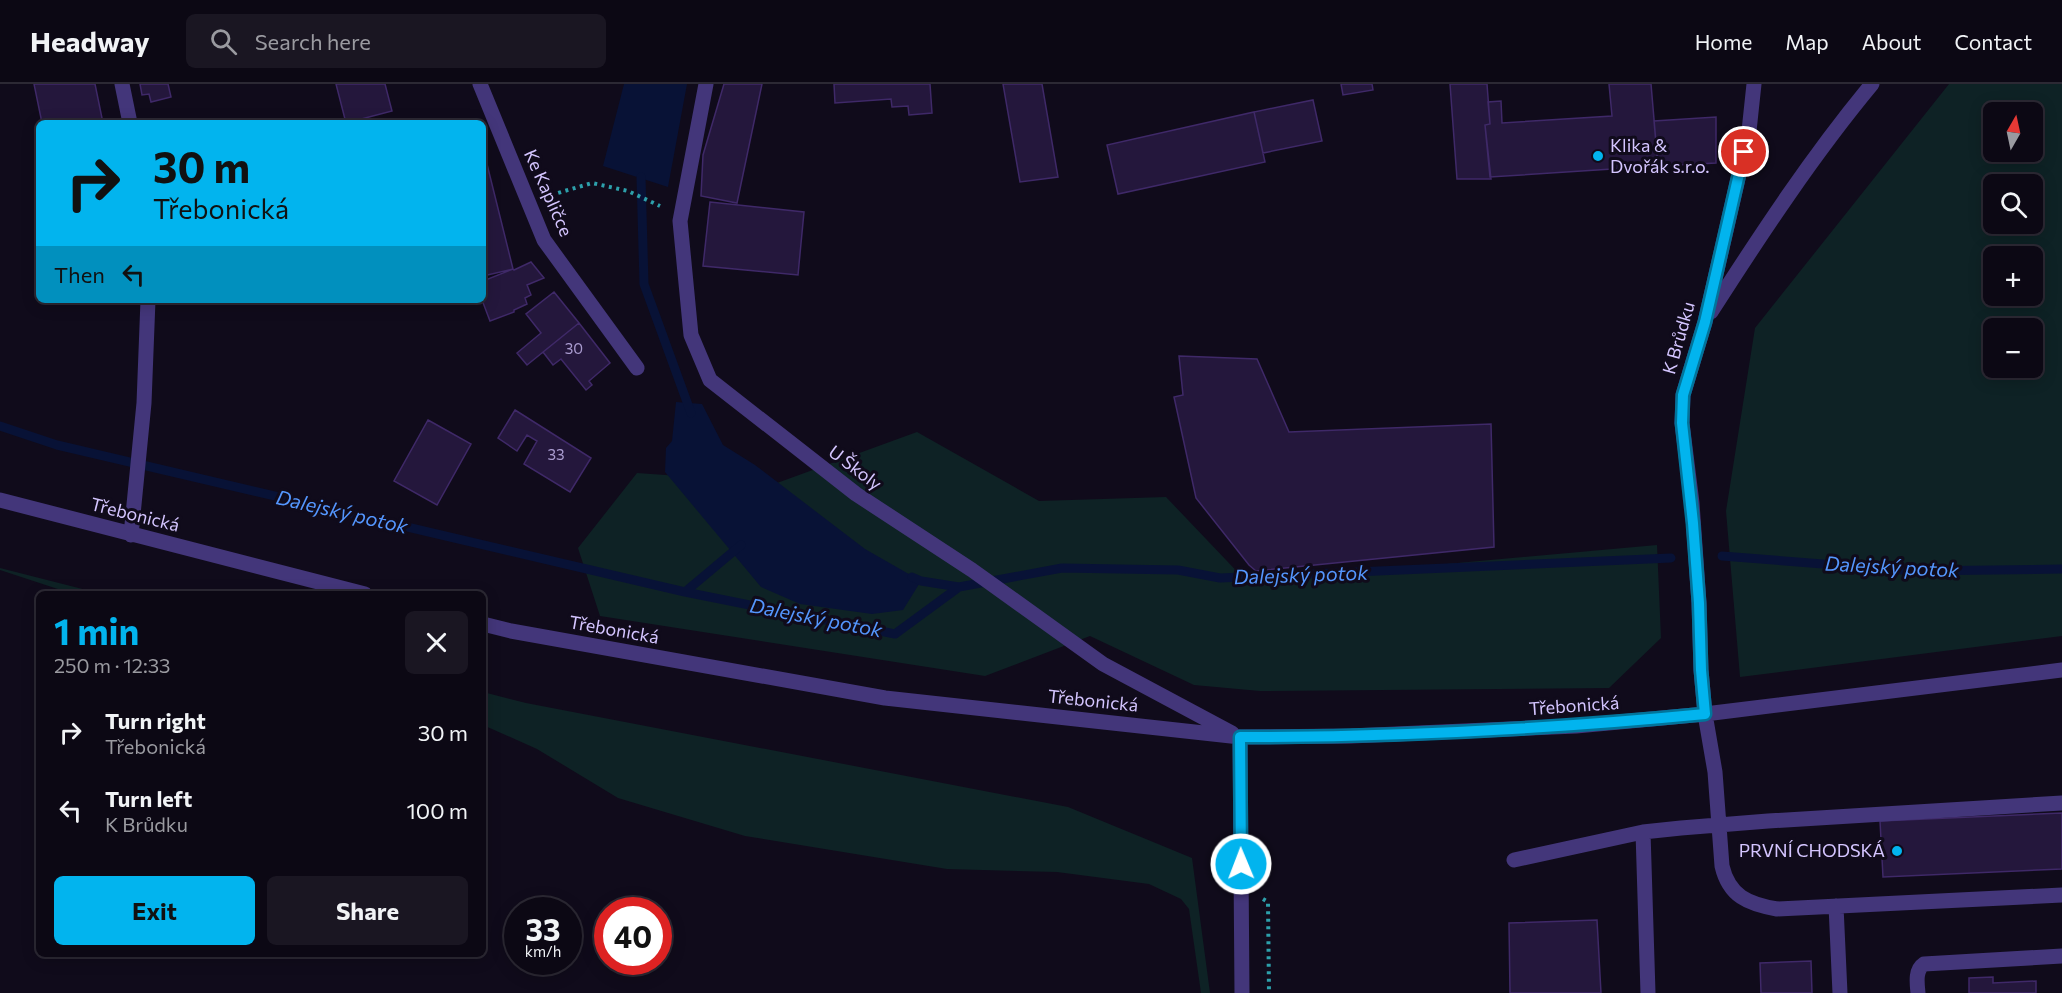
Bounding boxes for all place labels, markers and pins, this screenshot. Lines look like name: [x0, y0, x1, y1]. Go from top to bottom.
pin: [1718, 126, 1769, 177]
place label: Klika & Dvořák s.r.o.: [1610, 134, 1709, 177]
marker: Klika & Dvořák s.r.o.: [1591, 149, 1605, 163]
place label: PRVNÍ CHODSKÁ: [1739, 839, 1885, 861]
marker: PRVNÍ CHODSKÁ: [1890, 844, 1904, 858]

